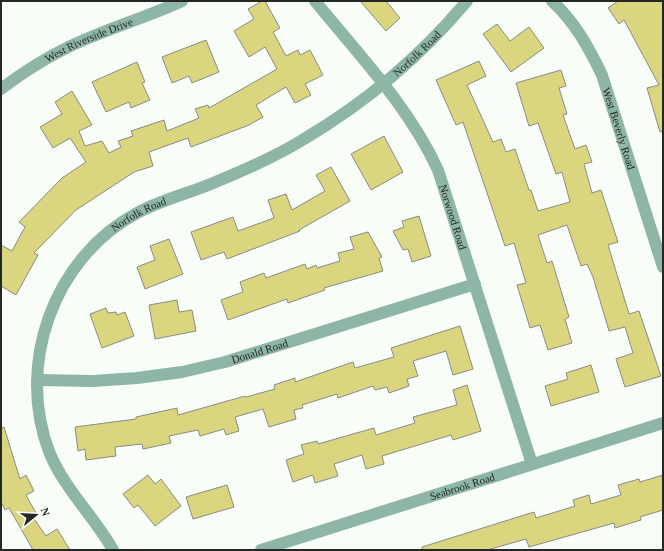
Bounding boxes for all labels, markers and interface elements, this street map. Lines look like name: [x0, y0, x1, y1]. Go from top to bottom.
street label: West Riverside Drive: [43, 15, 134, 64]
street label: Norfolk Road: [391, 28, 443, 79]
street label: West Beverly Road: [600, 86, 638, 171]
street label: Norwood Road: [437, 183, 469, 251]
street label: Norfolk Road: [108, 195, 168, 234]
street label: Donald Road: [230, 337, 290, 366]
street label: Seabrook Road: [428, 470, 497, 502]
north arrow: [16, 495, 56, 535]
text: N: [39, 506, 52, 518]

